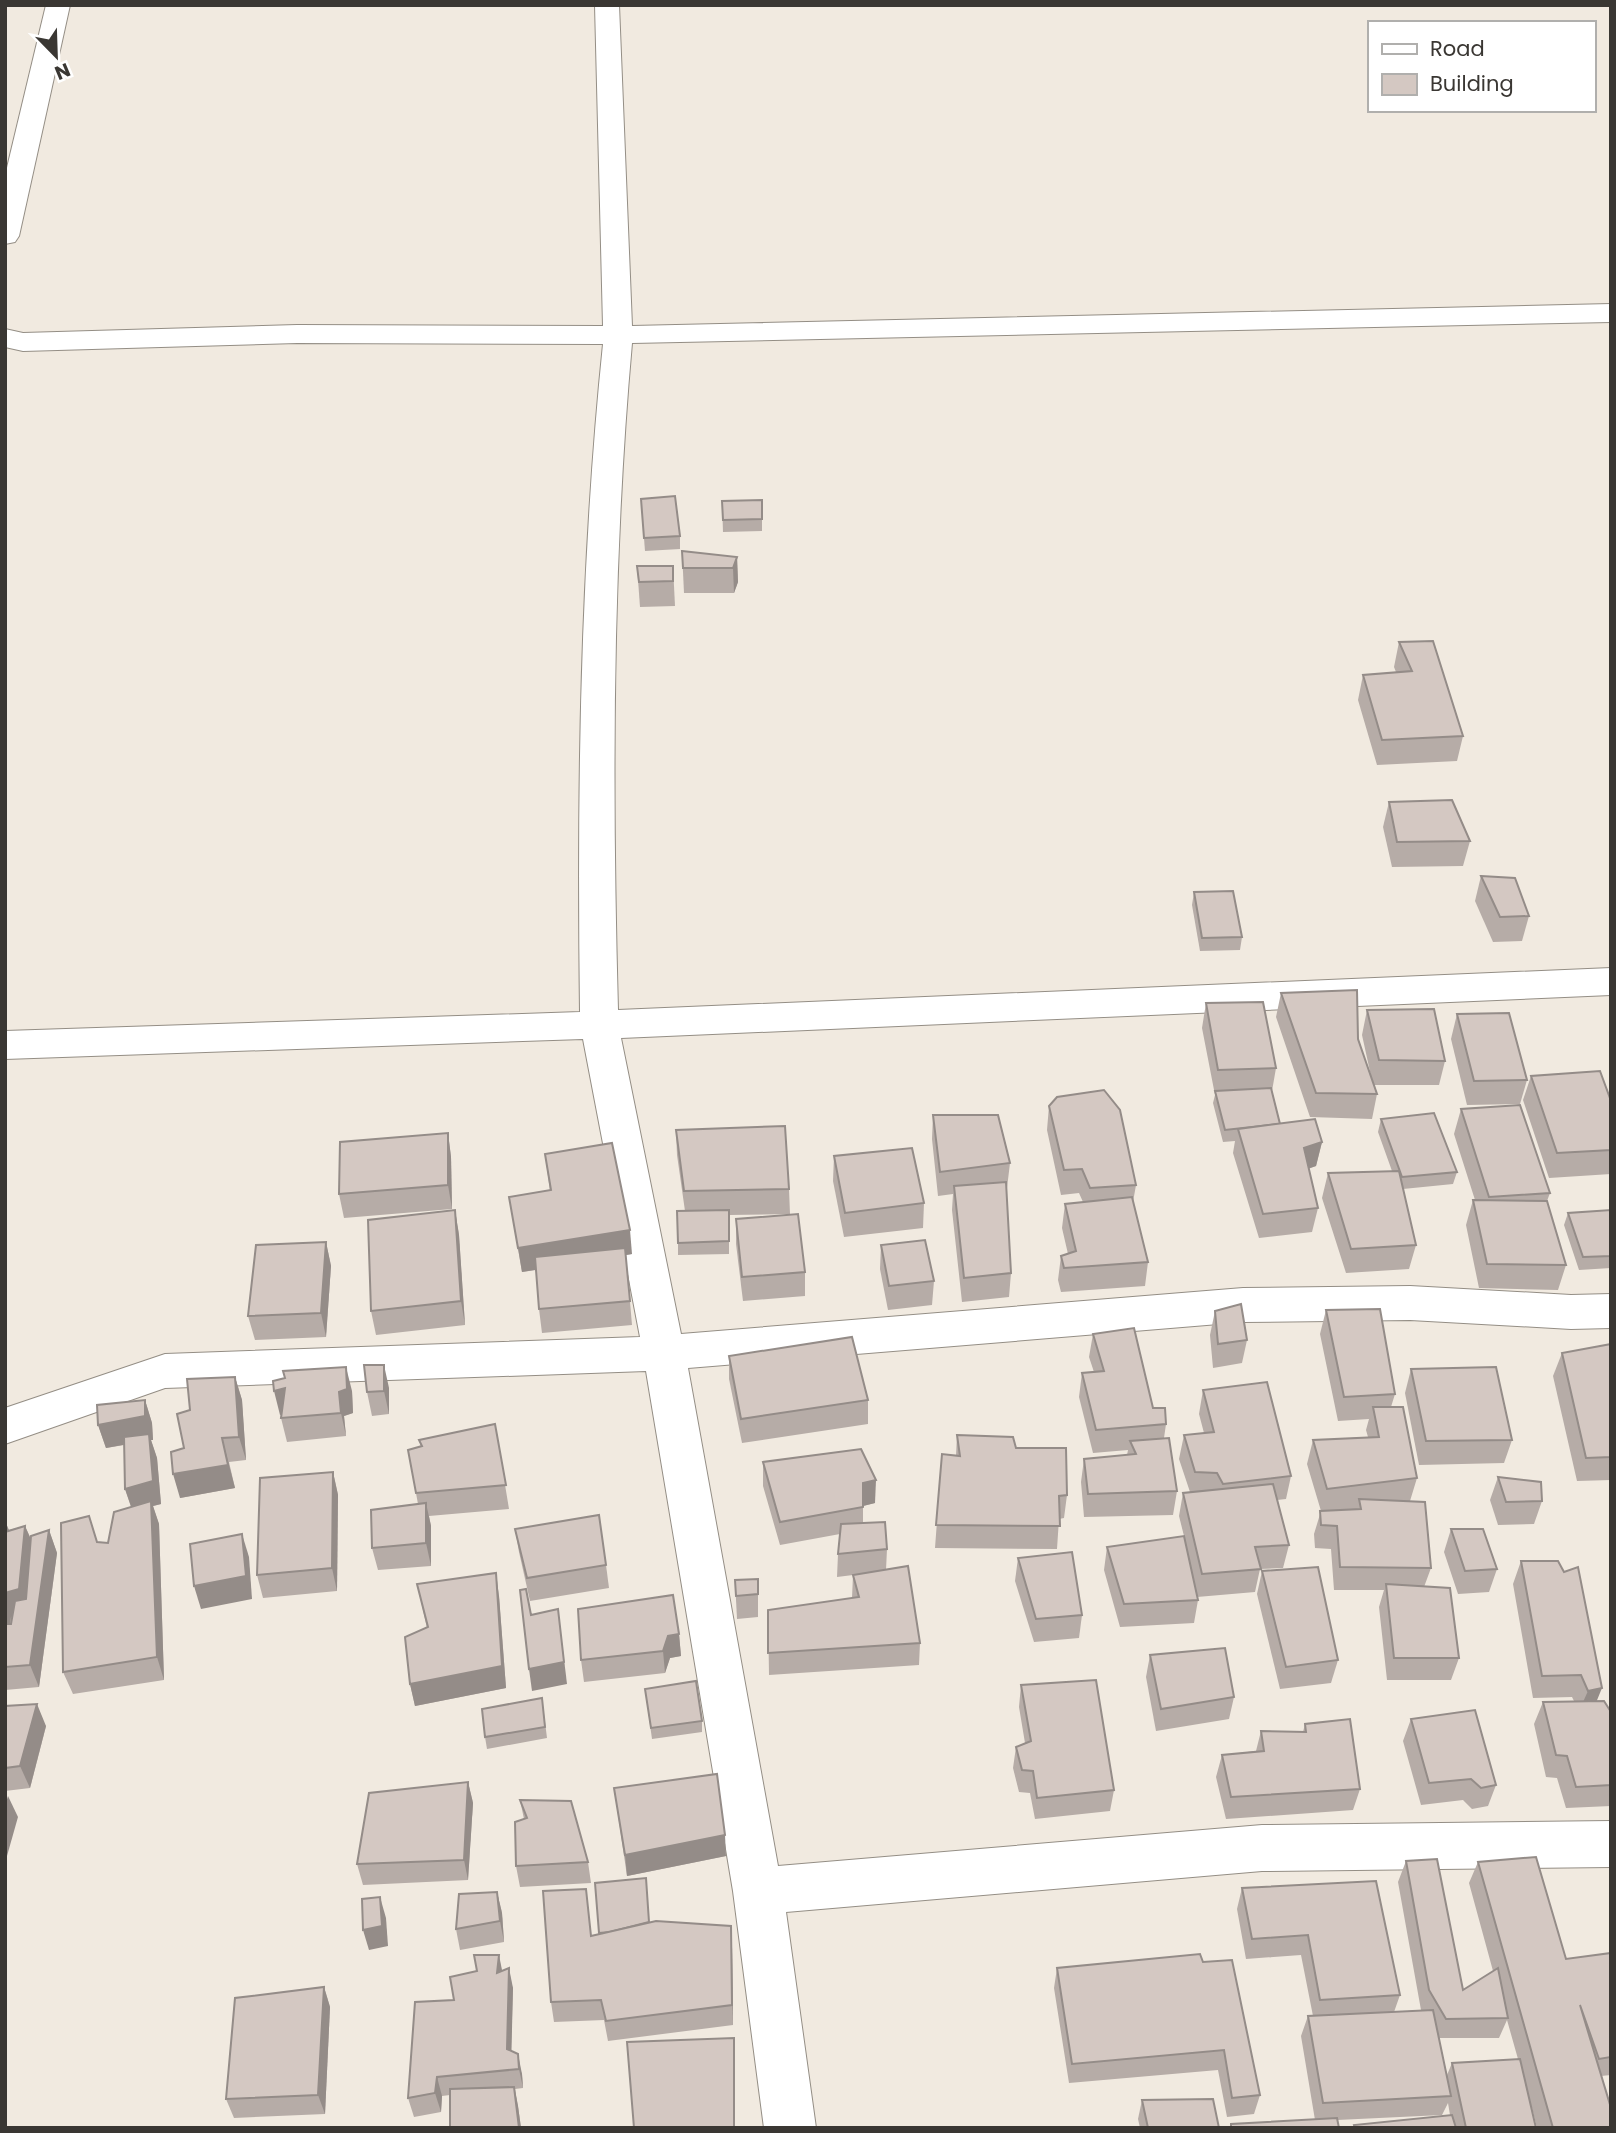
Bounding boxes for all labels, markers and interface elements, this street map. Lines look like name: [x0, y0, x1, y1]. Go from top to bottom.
north arrow: [21, 21, 91, 91]
legend: [1368, 21, 1595, 112]
text: Road: [1430, 34, 1485, 63]
text: N: [51, 56, 74, 86]
text: Building: [1430, 69, 1514, 98]

